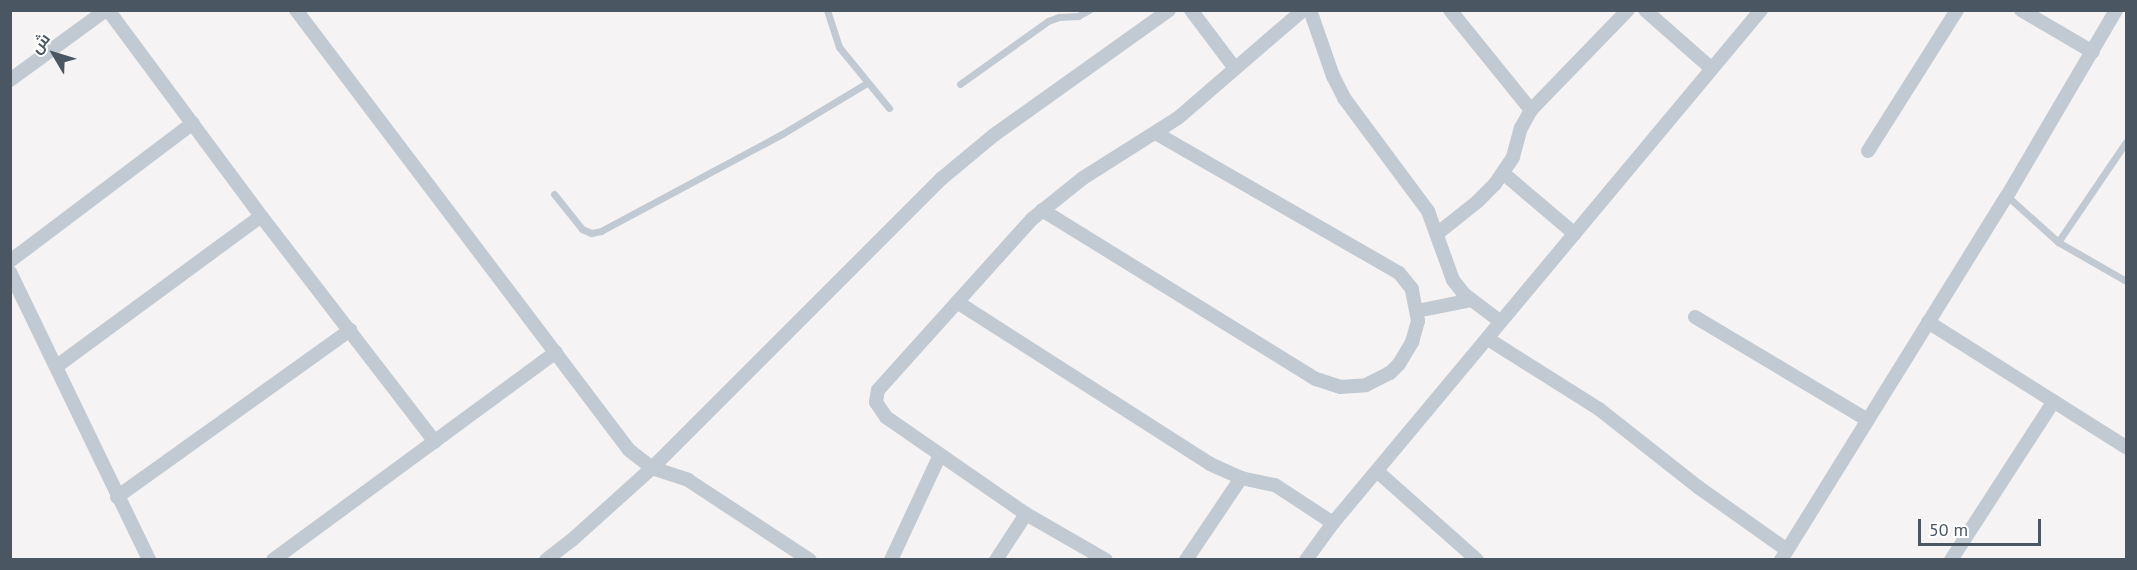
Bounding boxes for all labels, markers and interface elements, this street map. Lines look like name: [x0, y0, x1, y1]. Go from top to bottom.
north arrow: [24, 24, 84, 84]
text: ش: [26, 29, 54, 57]
scale bar: [1921, 507, 2044, 545]
text: 50 m: [1929, 518, 1968, 541]

